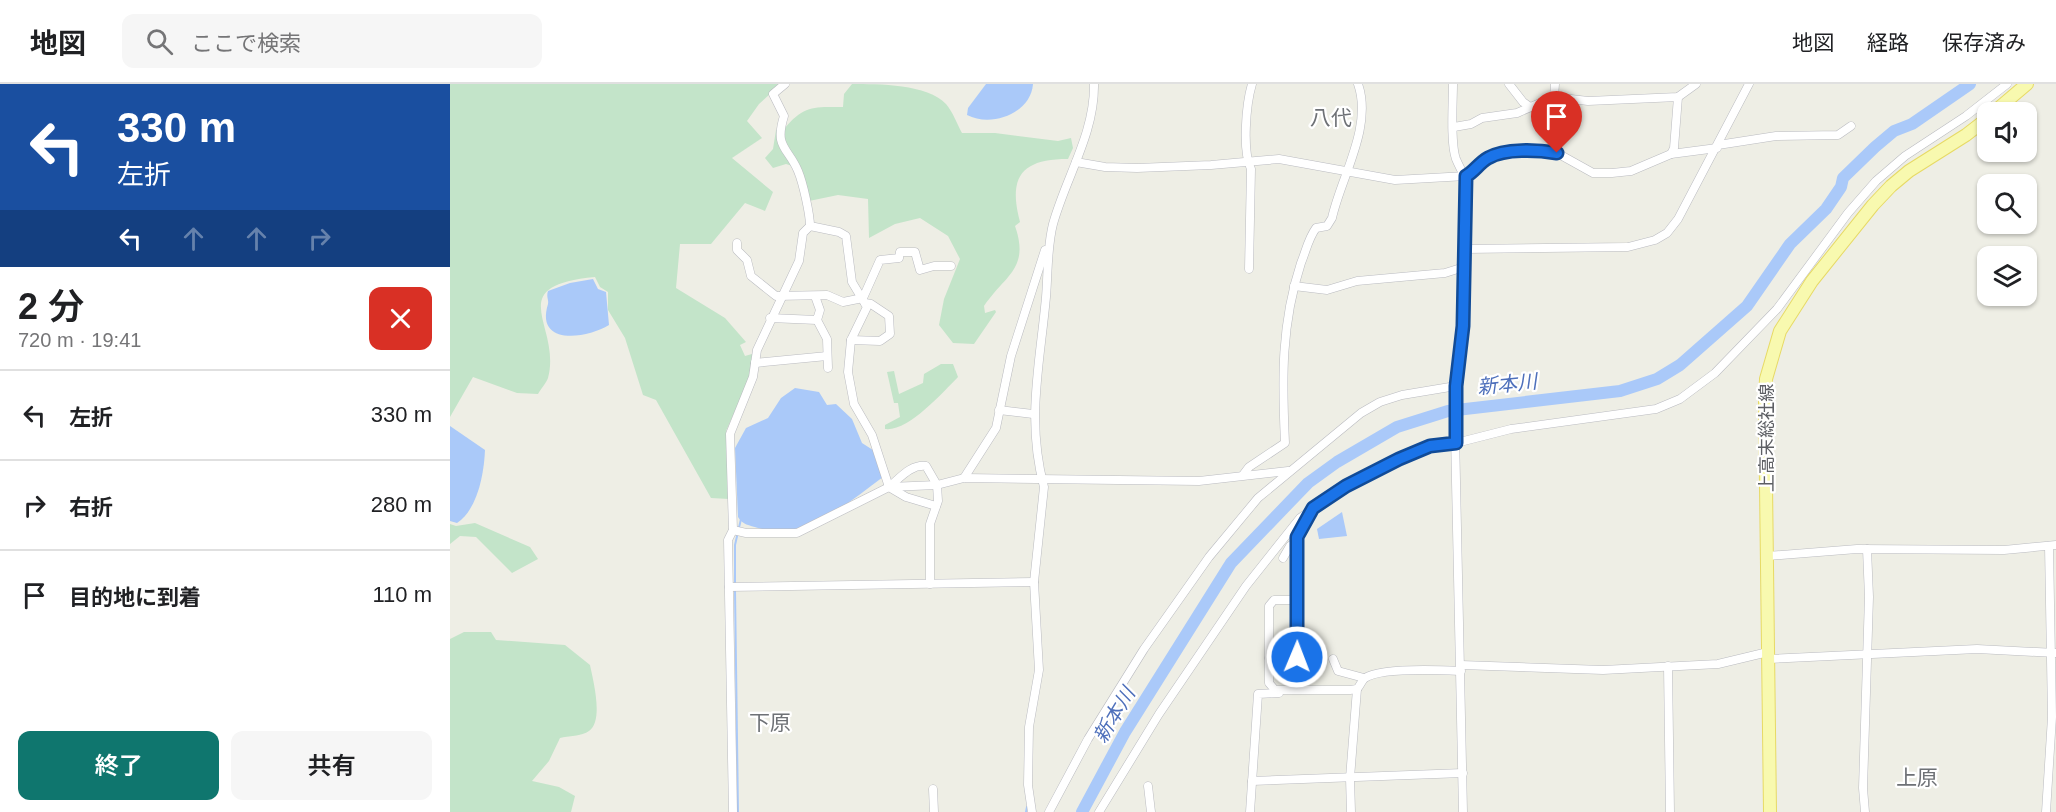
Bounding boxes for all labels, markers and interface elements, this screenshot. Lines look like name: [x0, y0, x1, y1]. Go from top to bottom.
search box: [122, 14, 542, 68]
icon: search: [143, 25, 176, 58]
text: 地図: [30, 28, 86, 59]
text: ここで検索: [191, 31, 301, 56]
text: 地図: [1792, 31, 1834, 54]
text: 経路: [1867, 31, 1909, 54]
text: 保存済み: [1942, 31, 2026, 54]
pin: [1531, 91, 1582, 153]
icon: arrive: [1540, 100, 1573, 133]
map controls: [1977, 102, 2037, 306]
button: sound: [1977, 102, 2037, 162]
text: 330 m: [117, 104, 236, 151]
district label: 八代: [1310, 106, 1352, 129]
icon: left: [18, 108, 96, 186]
text: 左折: [117, 160, 171, 190]
button: search: [1977, 174, 2037, 234]
icon: left: [114, 222, 147, 255]
icon: ahead: [177, 222, 210, 255]
icon: ahead: [240, 222, 273, 255]
icon: right: [303, 222, 336, 255]
button: layers: [1977, 246, 2037, 306]
text: 2 分: [18, 286, 84, 327]
button: close: [369, 287, 432, 350]
text: 720 m · 19:41: [18, 329, 141, 351]
water label: 新本川: [1476, 370, 1540, 398]
street label: 上高末総社線: [1757, 384, 1777, 492]
icon: left: [18, 399, 51, 432]
text: 330 m: [371, 402, 432, 427]
text: 左折: [69, 405, 113, 430]
icon: right: [18, 489, 51, 522]
text: 280 m: [371, 492, 432, 517]
text: 右折: [69, 495, 113, 520]
icon: arrive: [18, 579, 51, 612]
text: 110 m: [372, 582, 432, 607]
text: 目的地に到着: [69, 585, 201, 610]
position arrow: [1265, 625, 1329, 689]
water label: 新本川: [1089, 682, 1140, 746]
district label: 下原: [749, 711, 791, 734]
button: 終了: [18, 731, 219, 800]
button: 共有: [231, 731, 432, 800]
district label: 上原: [1896, 766, 1938, 789]

